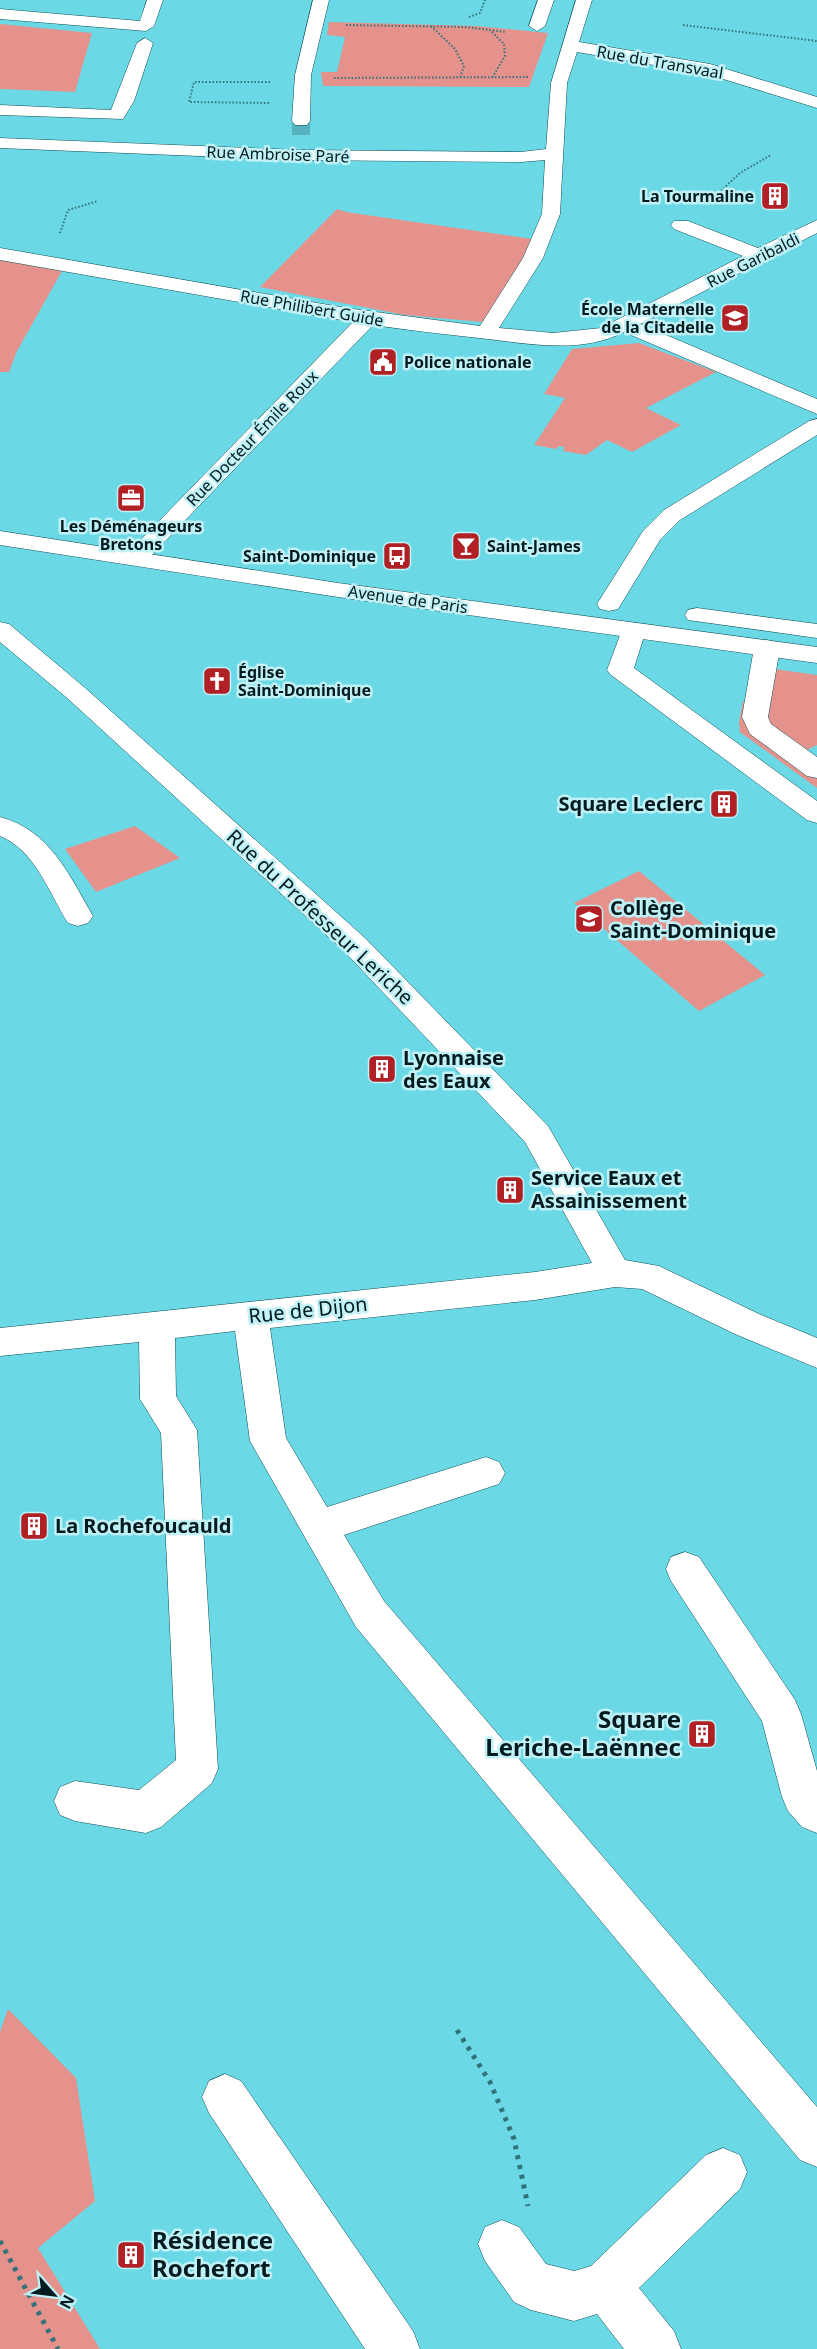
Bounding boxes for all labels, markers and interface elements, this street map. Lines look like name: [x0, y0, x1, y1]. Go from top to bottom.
street label: Rue du Transvaal: [595, 40, 725, 84]
street label: Rue Ambroise Paré: [206, 141, 350, 167]
building icon: La Tourmaline: [759, 180, 791, 212]
place label: La Tourmaline: [641, 185, 754, 207]
street label: Rue Garibaldi: [703, 227, 803, 293]
street label: Rue Philibert Guide: [239, 285, 385, 331]
place label: École Maternelle de la Citadelle: [581, 298, 714, 338]
school or university icon: École Maternelle de la Citadelle: [719, 302, 751, 334]
public building icon: Police nationale: [367, 346, 399, 378]
place label: Police nationale: [404, 351, 531, 373]
street label: Rue Docteur Émile Roux: [181, 365, 323, 511]
office icon: Les Déménageurs Bretons: [115, 482, 147, 514]
place label: Les Déménageurs Bretons: [60, 515, 202, 555]
bar icon: Saint-James: [450, 530, 482, 562]
place label: Saint-James: [487, 535, 581, 557]
bus stop icon: Saint-Dominique: [381, 540, 413, 572]
place label: Saint-Dominique: [243, 545, 376, 567]
street label: Avenue de Paris: [347, 580, 469, 618]
place label: Église Saint-Dominique: [238, 661, 371, 701]
church icon: Église Saint-Dominique: [201, 665, 233, 697]
building icon: Square Leclerc: [708, 788, 740, 820]
place label: Square Leclerc: [558, 790, 703, 817]
street label: Rue du Professeur Leriche: [221, 823, 420, 1010]
place label: Collège Saint-Dominique: [610, 894, 776, 944]
school or university icon: Collège Saint-Dominique: [573, 903, 605, 935]
place label: Lyonnaise des Eaux: [403, 1044, 504, 1094]
building icon: Lyonnaise des Eaux: [366, 1053, 398, 1085]
place label: Service Eaux et Assainissement: [531, 1164, 687, 1214]
building icon: Service Eaux et Assainissement: [494, 1174, 526, 1206]
street label: Rue de Dijon: [247, 1290, 369, 1329]
building icon: La Rochefoucauld: [18, 1510, 50, 1542]
place label: La Rochefoucauld: [55, 1512, 231, 1539]
place label: Square Leriche-Laënnec: [485, 1702, 681, 1763]
building icon: Square Leriche-Laënnec: [686, 1718, 718, 1750]
place label: Résidence Rochefort: [152, 2223, 273, 2284]
building icon: Résidence Rochefort: [115, 2239, 147, 2271]
north arrow: [24, 2265, 84, 2325]
text: N: [54, 2291, 80, 2313]

